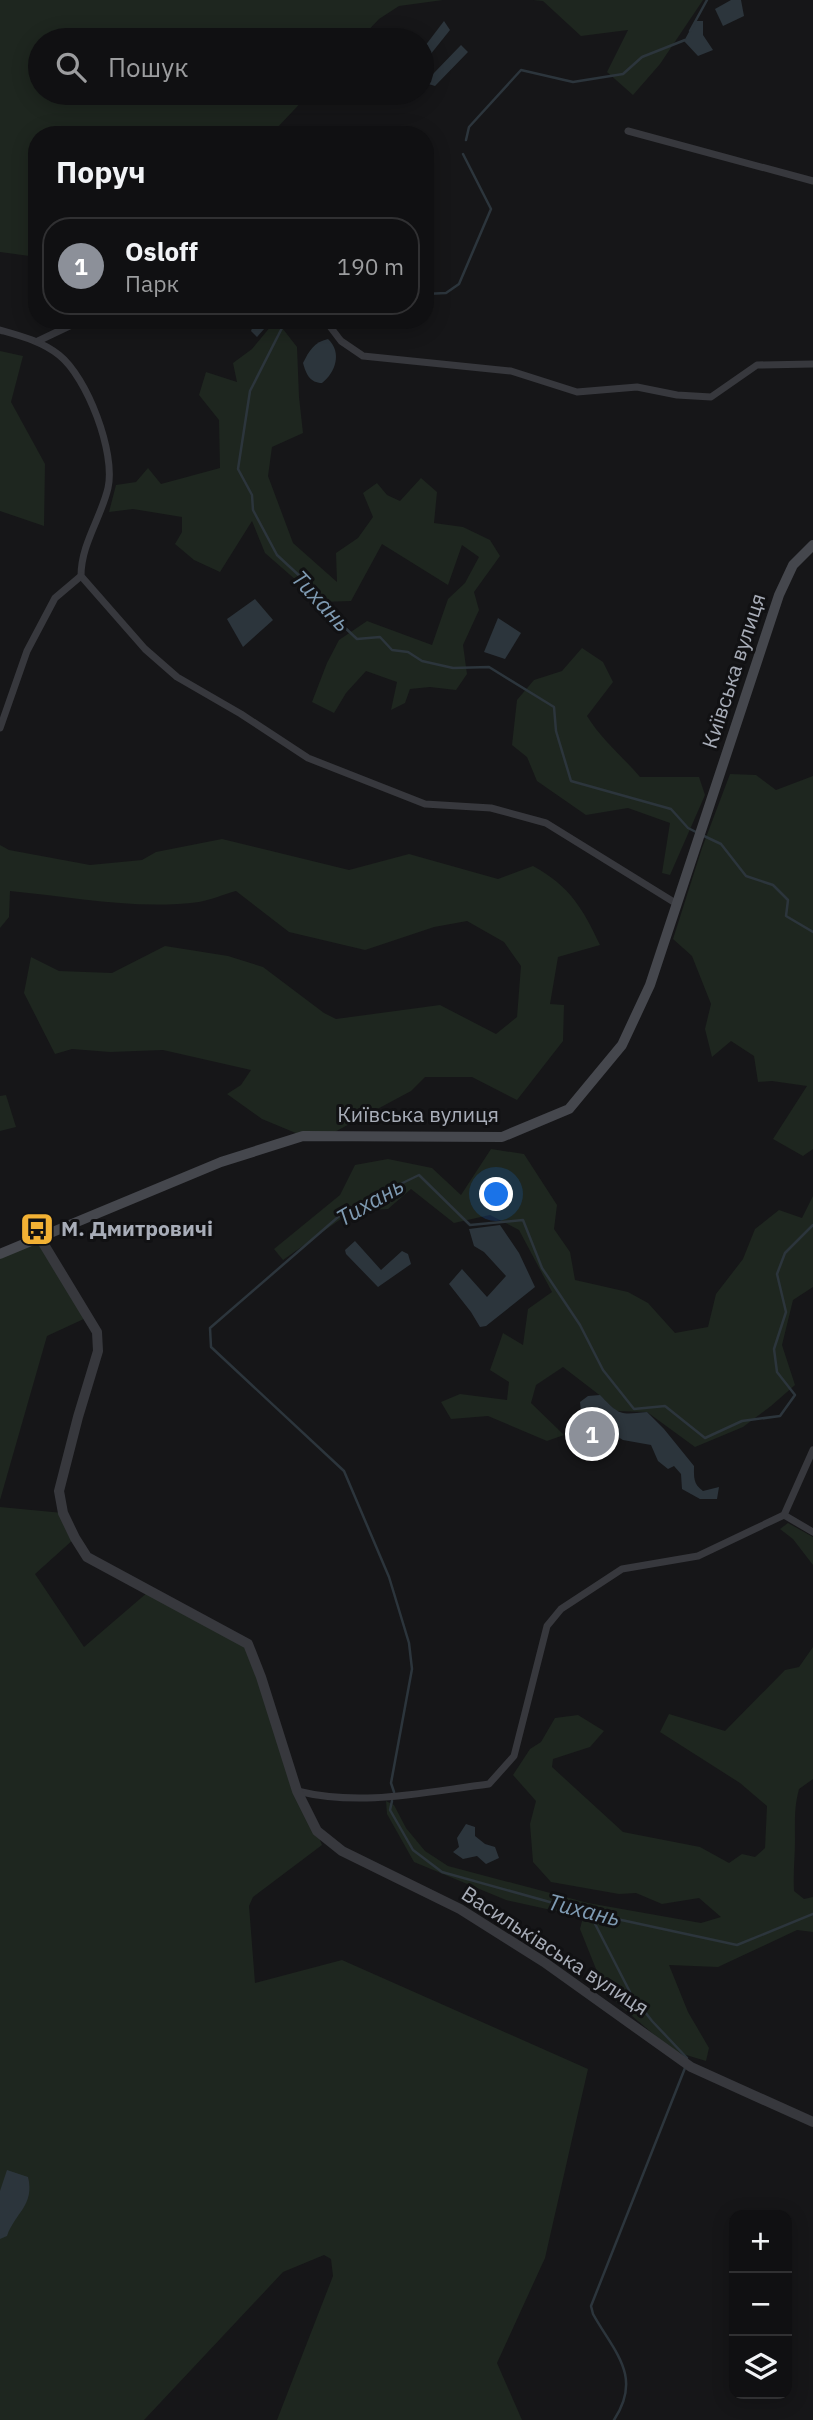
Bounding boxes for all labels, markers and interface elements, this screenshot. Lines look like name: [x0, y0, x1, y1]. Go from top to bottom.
search box: [28, 28, 434, 105]
icon: search: [52, 48, 90, 86]
text: Пошук: [108, 50, 189, 84]
text: Поруч: [56, 152, 146, 191]
text: Osloff: [125, 234, 198, 268]
text: 1: [74, 251, 88, 281]
text: 190 m: [337, 251, 404, 281]
text: Парк: [125, 268, 179, 298]
water label: Тихань: [286, 563, 358, 637]
street label: Київська вулиця: [695, 589, 771, 752]
street label: Київська вулиця: [337, 1100, 499, 1128]
water label: Тихань: [330, 1170, 409, 1232]
your location: [479, 1177, 513, 1211]
bus stop icon: М. Дмитровичі: [18, 1210, 56, 1248]
place label: М. Дмитровичі: [61, 1214, 213, 1242]
pin: 1: [569, 1408, 615, 1460]
street label: Васильківська вулиця: [457, 1879, 655, 2021]
water label: Тихань: [545, 1886, 624, 1932]
map controls: [729, 2210, 792, 2399]
button: +: [729, 2210, 792, 2273]
button: −: [729, 2273, 792, 2336]
button: layers: [729, 2336, 792, 2399]

